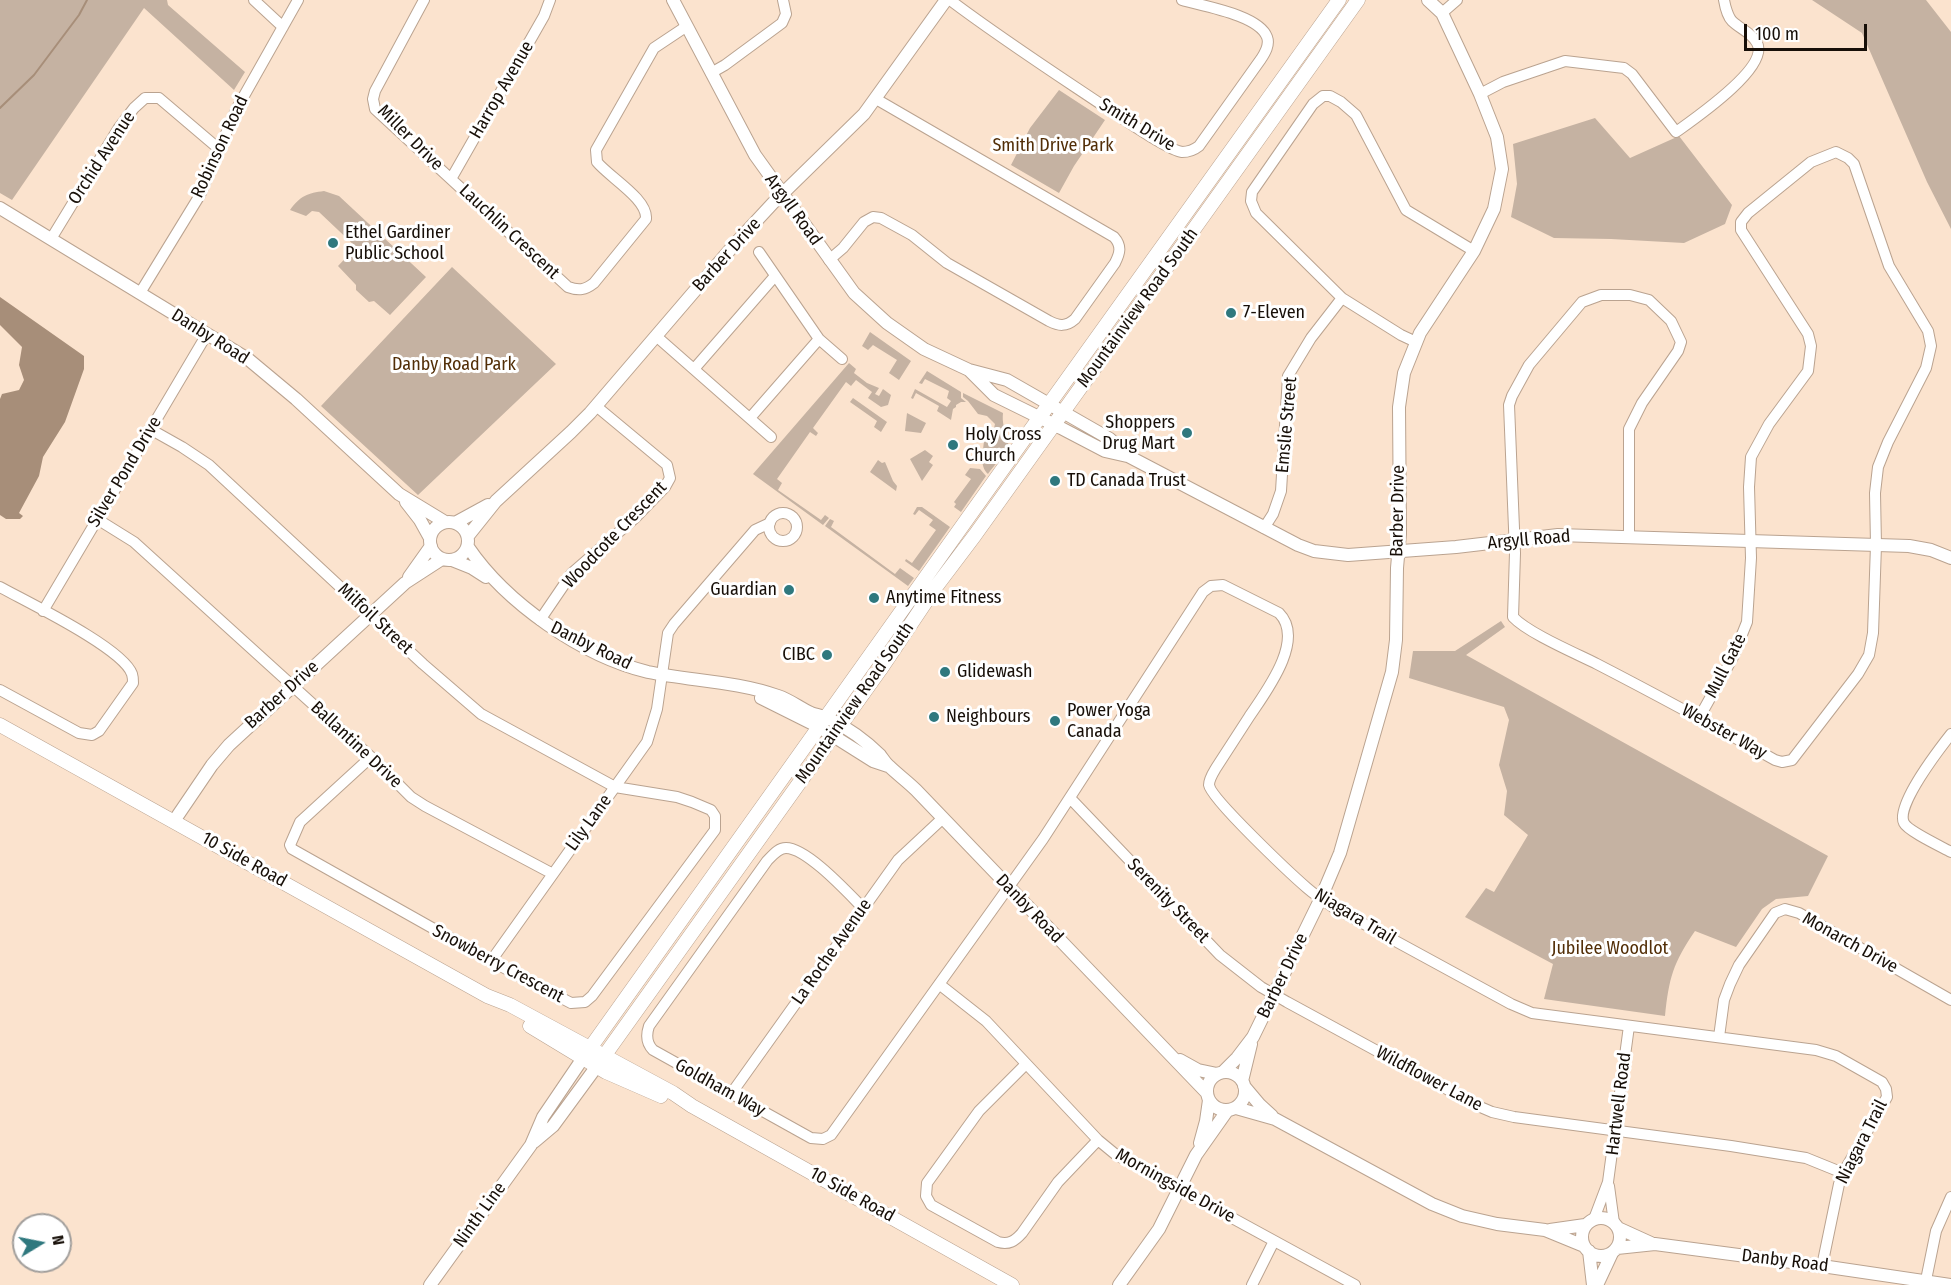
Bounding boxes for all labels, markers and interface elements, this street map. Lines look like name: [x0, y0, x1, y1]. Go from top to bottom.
scale bar: [1747, 12, 1870, 50]
text: 100 m: [1755, 23, 1799, 45]
street label: Harrop Avenue: [465, 37, 539, 143]
street label: Robinson Road: [187, 92, 253, 202]
street label: Smith Drive: [1095, 94, 1179, 156]
street label: Miller Drive: [373, 101, 447, 175]
street label: Orchid Avenue: [64, 107, 140, 209]
park label: Smith Drive Park: [992, 135, 1114, 157]
street label: Argyll Road: [760, 170, 826, 250]
street label: Lauchlin Crescent: [454, 180, 564, 284]
street label: Barber Drive: [688, 214, 766, 296]
place label: Ethel Gardiner Public School: [345, 222, 450, 264]
street label: Mountainview Road South: [1073, 224, 1203, 392]
marker: Ethel Gardiner Public School: [326, 236, 340, 250]
place label: 7-Eleven: [1243, 302, 1305, 324]
street label: Danby Road: [167, 305, 253, 369]
marker: 7-Eleven: [1224, 306, 1238, 320]
park label: Danby Road Park: [392, 354, 516, 376]
street label: Emslie Street: [1272, 376, 1302, 474]
place label: Shoppers Drug Mart: [1102, 412, 1175, 454]
street label: Silver Pond Drive: [84, 413, 166, 531]
place label: Holy Cross Church: [965, 424, 1042, 466]
marker: Shoppers Drug Mart: [1180, 426, 1194, 440]
marker: Holy Cross Church: [946, 438, 960, 452]
street label: Barber Drive: [1386, 465, 1410, 557]
place label: TD Canada Trust: [1067, 470, 1186, 492]
marker: TD Canada Trust: [1048, 474, 1062, 488]
street label: Woodcote Crescent: [558, 477, 672, 593]
street label: Argyll Road: [1487, 526, 1571, 554]
street label: Milfoil Street: [333, 579, 417, 659]
place label: Guardian: [710, 579, 777, 601]
marker: Guardian: [782, 583, 796, 597]
place label: Anytime Fitness: [886, 587, 1002, 609]
marker: Anytime Fitness: [867, 591, 881, 605]
street label: Danby Road: [547, 617, 635, 675]
street label: Mountainview Road South: [791, 618, 919, 788]
street label: Mull Gate: [1701, 630, 1751, 702]
place label: CIBC: [782, 644, 815, 666]
marker: CIBC: [820, 648, 834, 662]
street label: Barber Drive: [241, 656, 323, 734]
place label: Glidewash: [957, 661, 1033, 683]
marker: Glidewash: [938, 665, 952, 679]
street label: Ballantine Drive: [306, 697, 406, 793]
place label: Power Yoga Canada: [1067, 700, 1151, 742]
street label: Webster Way: [1678, 700, 1770, 764]
place label: Neighbours: [946, 706, 1030, 728]
marker: Neighbours: [927, 710, 941, 724]
marker: Power Yoga Canada: [1048, 714, 1062, 728]
street label: Lily Lane: [561, 791, 617, 855]
street label: 10 Side Road: [198, 828, 290, 892]
street label: Serenity Street: [1122, 854, 1214, 948]
street label: Danby Road: [991, 870, 1067, 948]
street label: Niagara Trail: [1310, 884, 1400, 950]
street label: La Roche Avenue: [788, 895, 876, 1009]
street label: Monarch Drive: [1798, 908, 1902, 978]
street label: Snowberry Crescent: [429, 920, 567, 1008]
street label: Barber Drive: [1253, 930, 1313, 1022]
park label: Jubilee Woodlot: [1551, 938, 1669, 960]
street label: Wildflower Lane: [1372, 1042, 1486, 1116]
street label: Hartwell Road: [1602, 1051, 1636, 1157]
street label: Goldham Way: [671, 1054, 769, 1122]
street label: Niagara Trail: [1832, 1096, 1892, 1188]
street label: Morningside Drive: [1111, 1144, 1239, 1228]
street label: 10 Side Road: [806, 1163, 898, 1227]
street label: Ninth Line: [449, 1178, 511, 1252]
north arrow: [12, 1213, 72, 1273]
text: N: [48, 1234, 68, 1247]
street label: Danby Road: [1740, 1245, 1830, 1277]

